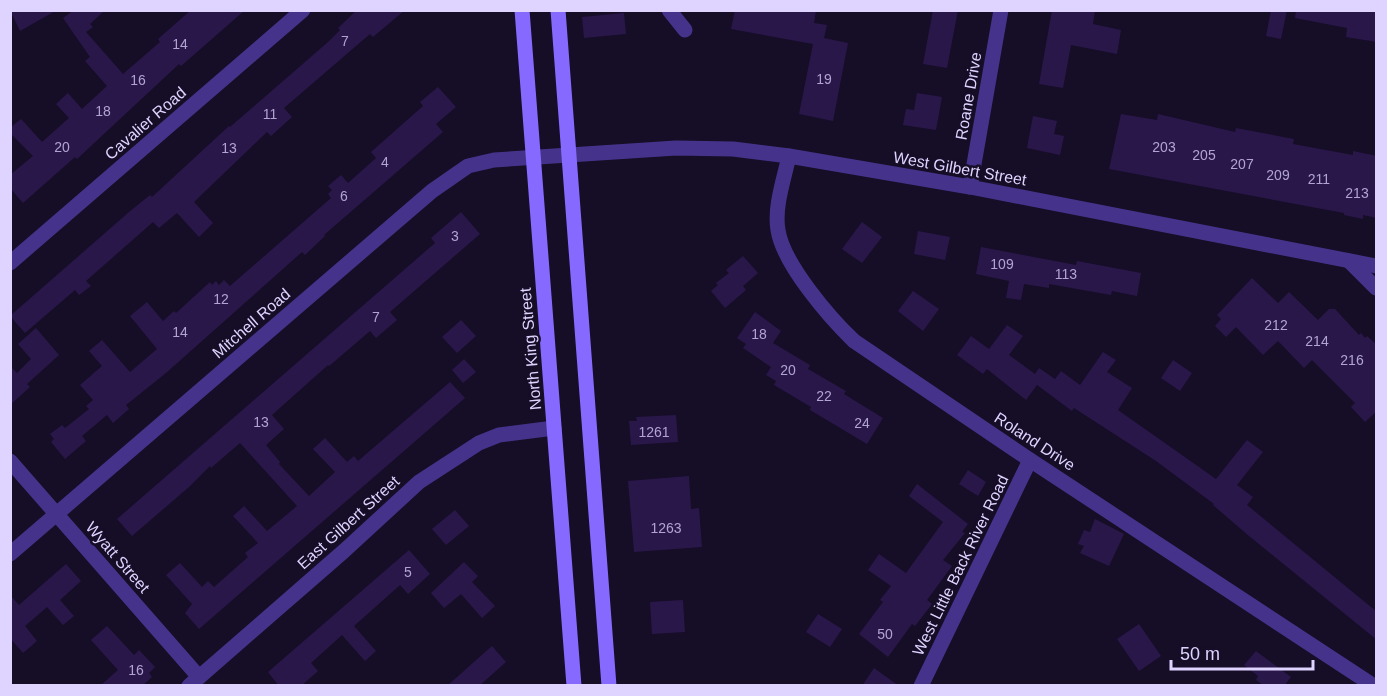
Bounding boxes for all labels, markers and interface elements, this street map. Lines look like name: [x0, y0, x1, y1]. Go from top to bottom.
house number: 7: [341, 33, 349, 49]
house number: 14: [172, 36, 188, 52]
street label: Roane Drive: [952, 51, 985, 141]
house number: 19: [816, 71, 832, 87]
house number: 16: [130, 72, 146, 88]
street label: Cavalier Road: [101, 84, 189, 163]
house number: 18: [95, 103, 111, 119]
house number: 11: [263, 106, 277, 122]
house number: 20: [54, 139, 70, 155]
house number: 203: [1152, 139, 1176, 155]
house number: 13: [221, 140, 237, 156]
house number: 205: [1192, 147, 1216, 163]
street label: West Gilbert Street: [892, 148, 1028, 189]
house number: 4: [381, 154, 389, 170]
house number: 207: [1230, 156, 1254, 172]
house number: 209: [1266, 167, 1290, 183]
house number: 211: [1308, 171, 1330, 187]
house number: 213: [1345, 185, 1369, 201]
house number: 6: [340, 188, 348, 204]
house number: 3: [451, 228, 459, 244]
house number: 109: [990, 256, 1014, 272]
house number: 113: [1055, 266, 1077, 282]
street label: Mitchell Road: [209, 285, 293, 362]
street label: North King Street: [517, 287, 544, 411]
house number: 12: [213, 291, 229, 307]
house number: 7: [372, 309, 380, 325]
house number: 212: [1264, 317, 1288, 333]
house number: 14: [172, 324, 188, 340]
house number: 18: [751, 326, 767, 342]
house number: 214: [1305, 333, 1329, 349]
house number: 216: [1340, 352, 1364, 368]
house number: 20: [780, 362, 796, 378]
house number: 22: [816, 388, 832, 404]
street label: Roland Drive: [991, 409, 1078, 474]
house number: 13: [253, 414, 269, 430]
house number: 24: [854, 415, 870, 431]
house number: 1261: [638, 424, 670, 440]
street label: East Gilbert Street: [294, 472, 403, 572]
street label: West Little Back River Road: [909, 472, 1012, 658]
street label: Wyatt Street: [82, 519, 153, 596]
house number: 1263: [650, 520, 682, 536]
house number: 5: [404, 564, 412, 580]
house number: 50: [877, 626, 893, 642]
scale bar: [1171, 633, 1314, 671]
text: 50 m: [1180, 644, 1220, 664]
house number: 16: [128, 662, 144, 678]

